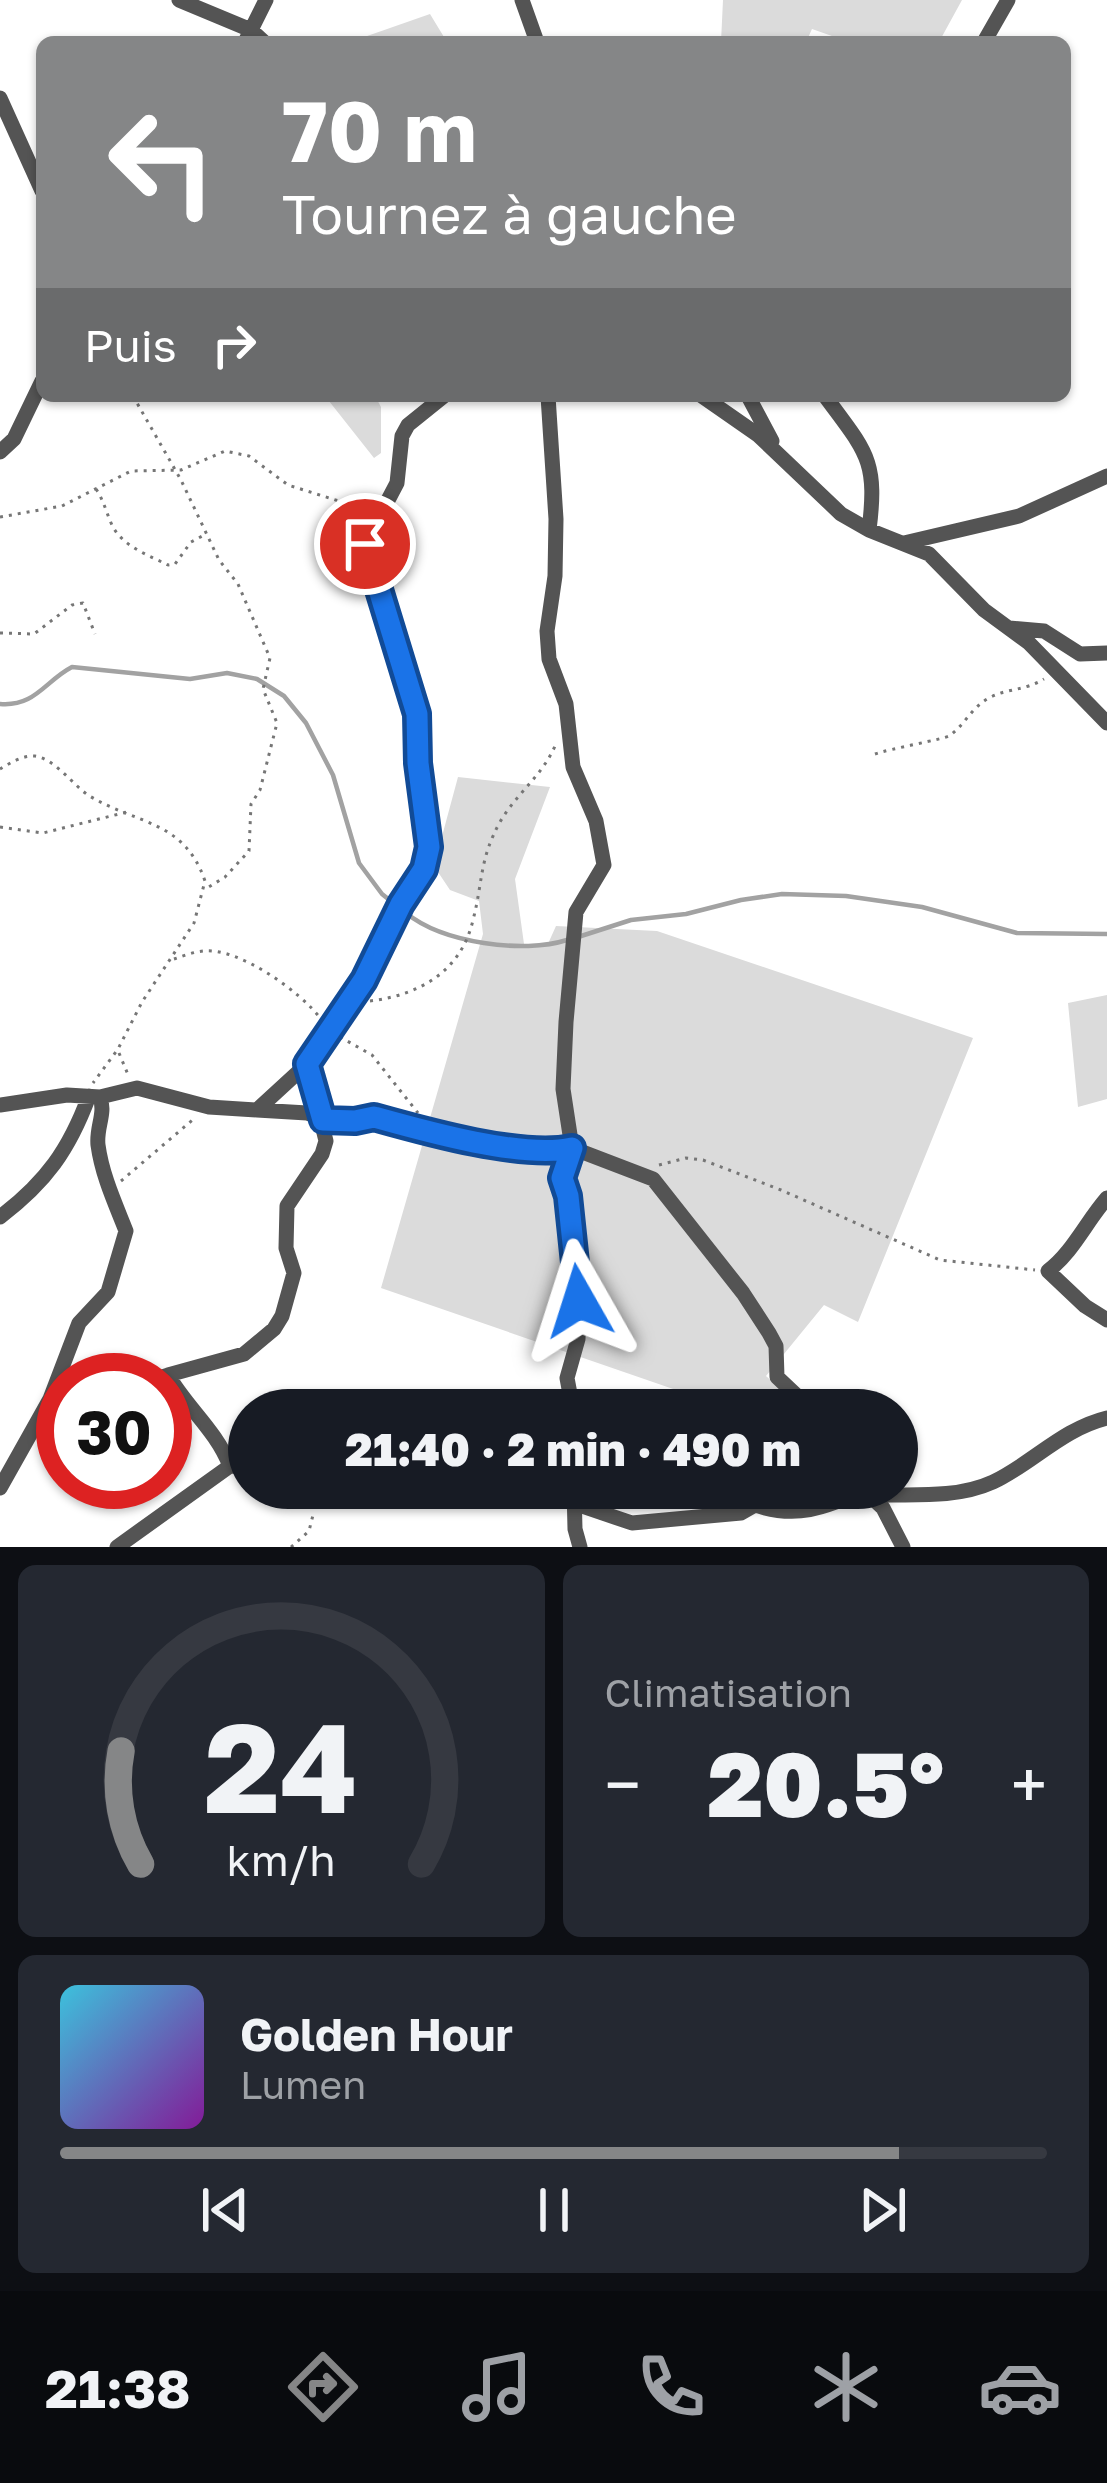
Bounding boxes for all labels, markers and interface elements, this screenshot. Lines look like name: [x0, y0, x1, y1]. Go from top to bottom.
text: 70 m: [282, 80, 477, 180]
icon: left: [84, 84, 240, 240]
text: Tournez à gauche: [282, 181, 737, 246]
icon: right: [201, 312, 267, 378]
text: Puis: [84, 318, 177, 372]
pin: [314, 493, 416, 595]
icon: arrive: [332, 511, 398, 577]
position arrow: [516, 1238, 642, 1364]
speed limit sign: 30: [36, 1353, 192, 1509]
text: 21:40 · 2 min · 490 m: [345, 1422, 801, 1476]
text: Climatisation: [605, 1669, 852, 1716]
text: 24: [204, 1691, 358, 1840]
text: 20.5°: [707, 1729, 944, 1837]
text: −: [605, 1744, 641, 1824]
text: +: [1011, 1744, 1047, 1824]
text: km/h: [227, 1834, 336, 1885]
text: Golden Hour: [240, 2007, 513, 2061]
text: Lumen: [240, 2061, 366, 2108]
icon: previous: [192, 2177, 258, 2243]
icon: pause: [521, 2177, 587, 2243]
icon: next: [850, 2177, 916, 2243]
icon: directions: [281, 2345, 365, 2429]
icon: music: [455, 2345, 539, 2429]
icon: phone: [629, 2345, 713, 2429]
icon: climate: [804, 2345, 888, 2429]
icon: car: [978, 2345, 1062, 2429]
text: 21:38: [45, 2355, 191, 2420]

